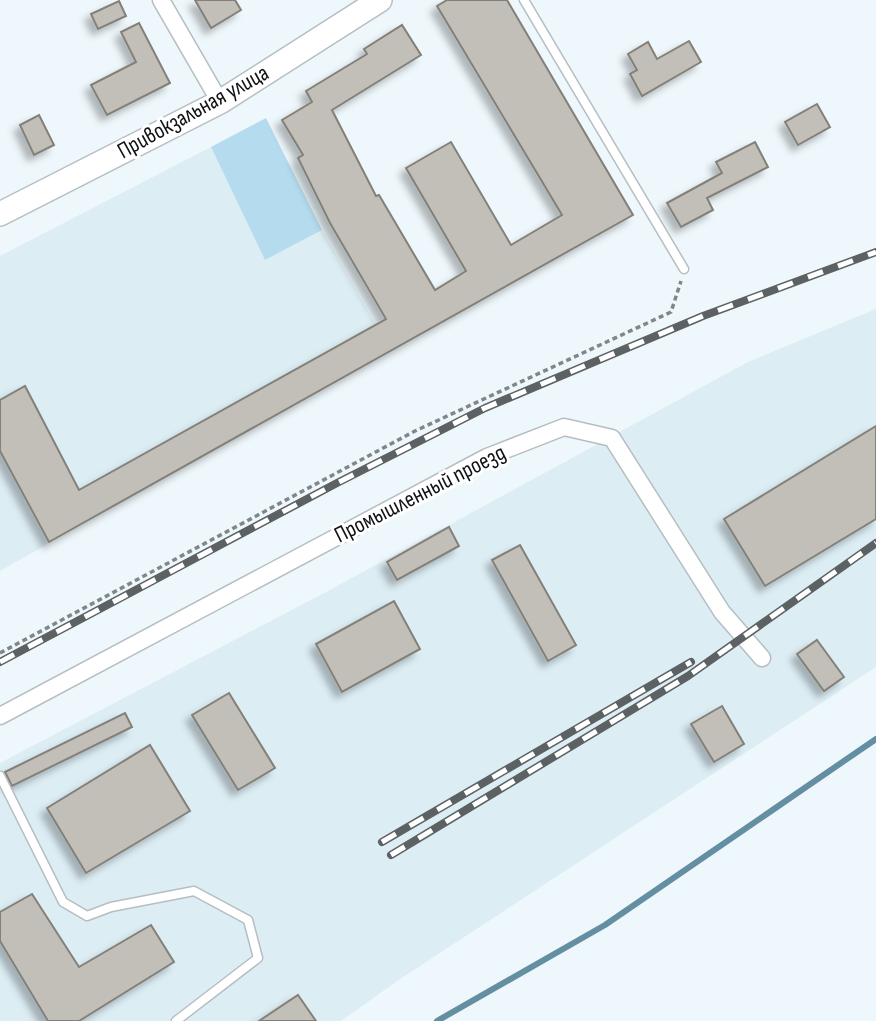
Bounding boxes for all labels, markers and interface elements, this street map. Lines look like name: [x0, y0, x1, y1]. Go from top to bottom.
street label: Привокзальная улица: [112, 59, 274, 165]
street label: Промышленный проезд: [330, 439, 510, 549]

